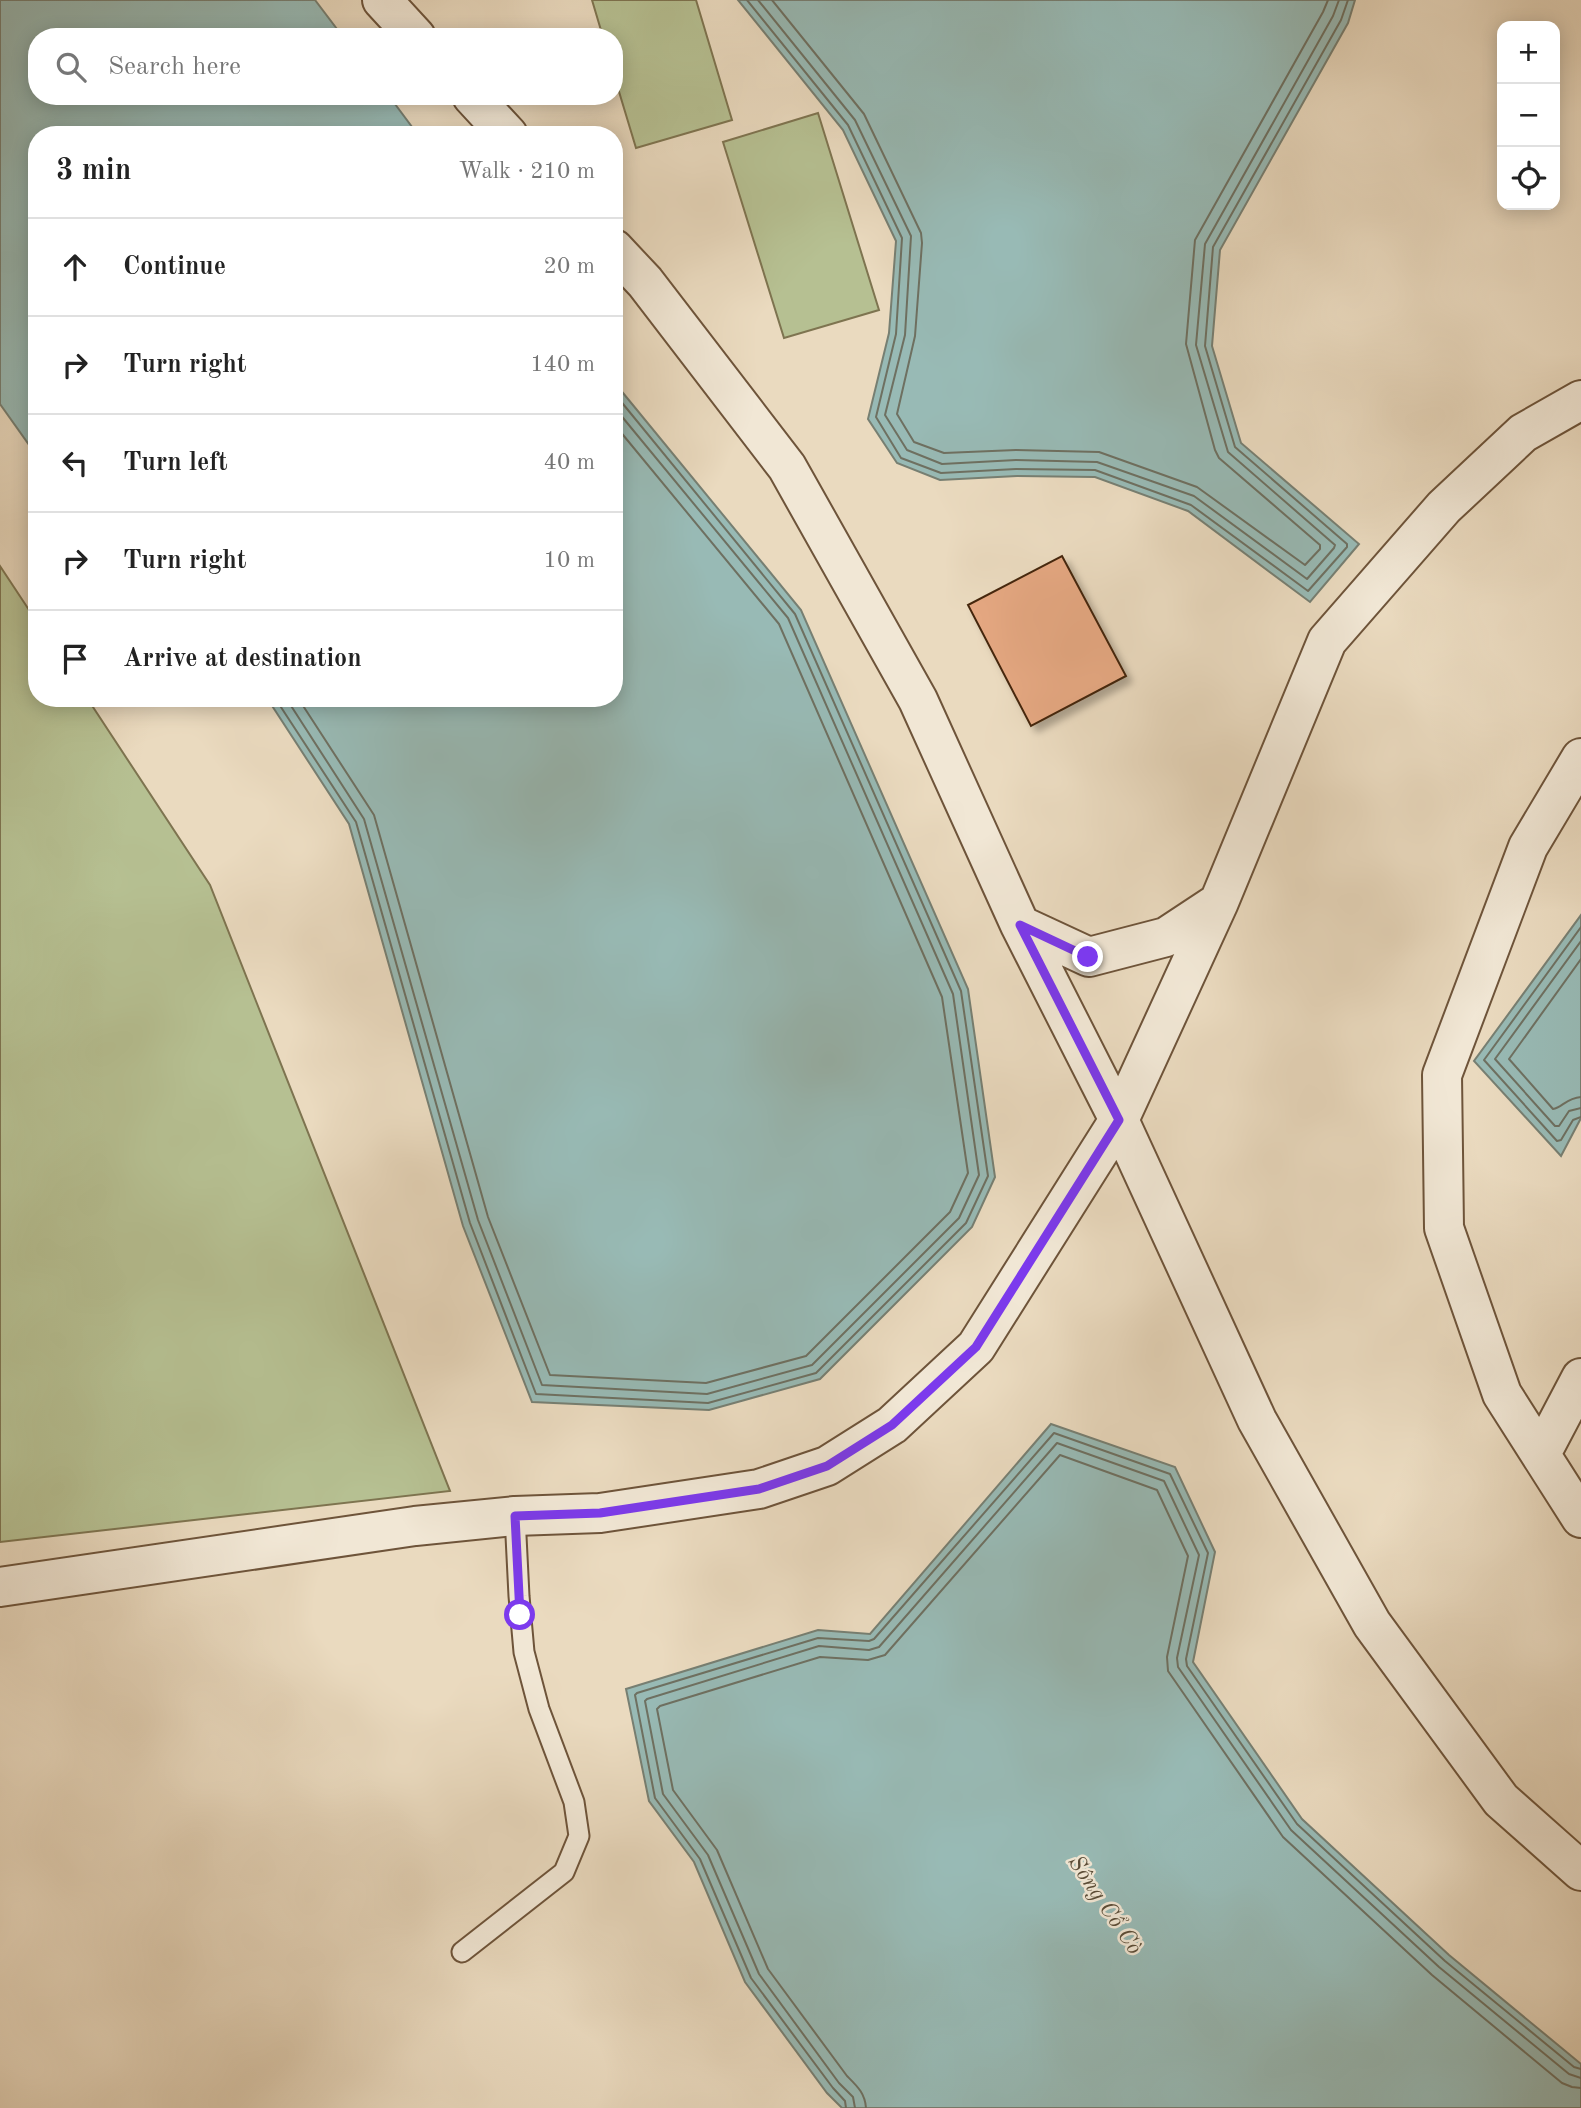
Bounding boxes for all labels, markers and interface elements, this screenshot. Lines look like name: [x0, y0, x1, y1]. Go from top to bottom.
map controls: [1497, 21, 1560, 210]
button: +: [1497, 21, 1560, 84]
search box: [28, 28, 623, 105]
icon: search: [52, 48, 90, 86]
text: Search here: [108, 54, 241, 80]
button: −: [1497, 84, 1560, 147]
button: locate: [1497, 147, 1560, 210]
text: 3 min: [56, 156, 131, 186]
text: Walk · 210 m: [459, 160, 595, 183]
icon: ahead: [56, 248, 94, 286]
text: Continue: [123, 254, 226, 280]
text: 20 m: [544, 255, 595, 278]
icon: right: [56, 346, 94, 384]
text: Turn right: [123, 352, 246, 378]
text: 140 m: [530, 353, 595, 376]
icon: left: [56, 444, 94, 482]
text: Turn left: [123, 450, 228, 476]
text: 40 m: [544, 451, 595, 474]
icon: right: [56, 542, 94, 580]
text: Turn right: [123, 548, 246, 574]
text: 10 m: [544, 549, 595, 572]
icon: arrive: [56, 640, 94, 678]
text: Arrive at destination: [123, 646, 362, 672]
route end: [1072, 941, 1103, 972]
route start: [504, 1599, 535, 1630]
water label: Sông Cổ Cò: [1063, 1850, 1148, 1959]

